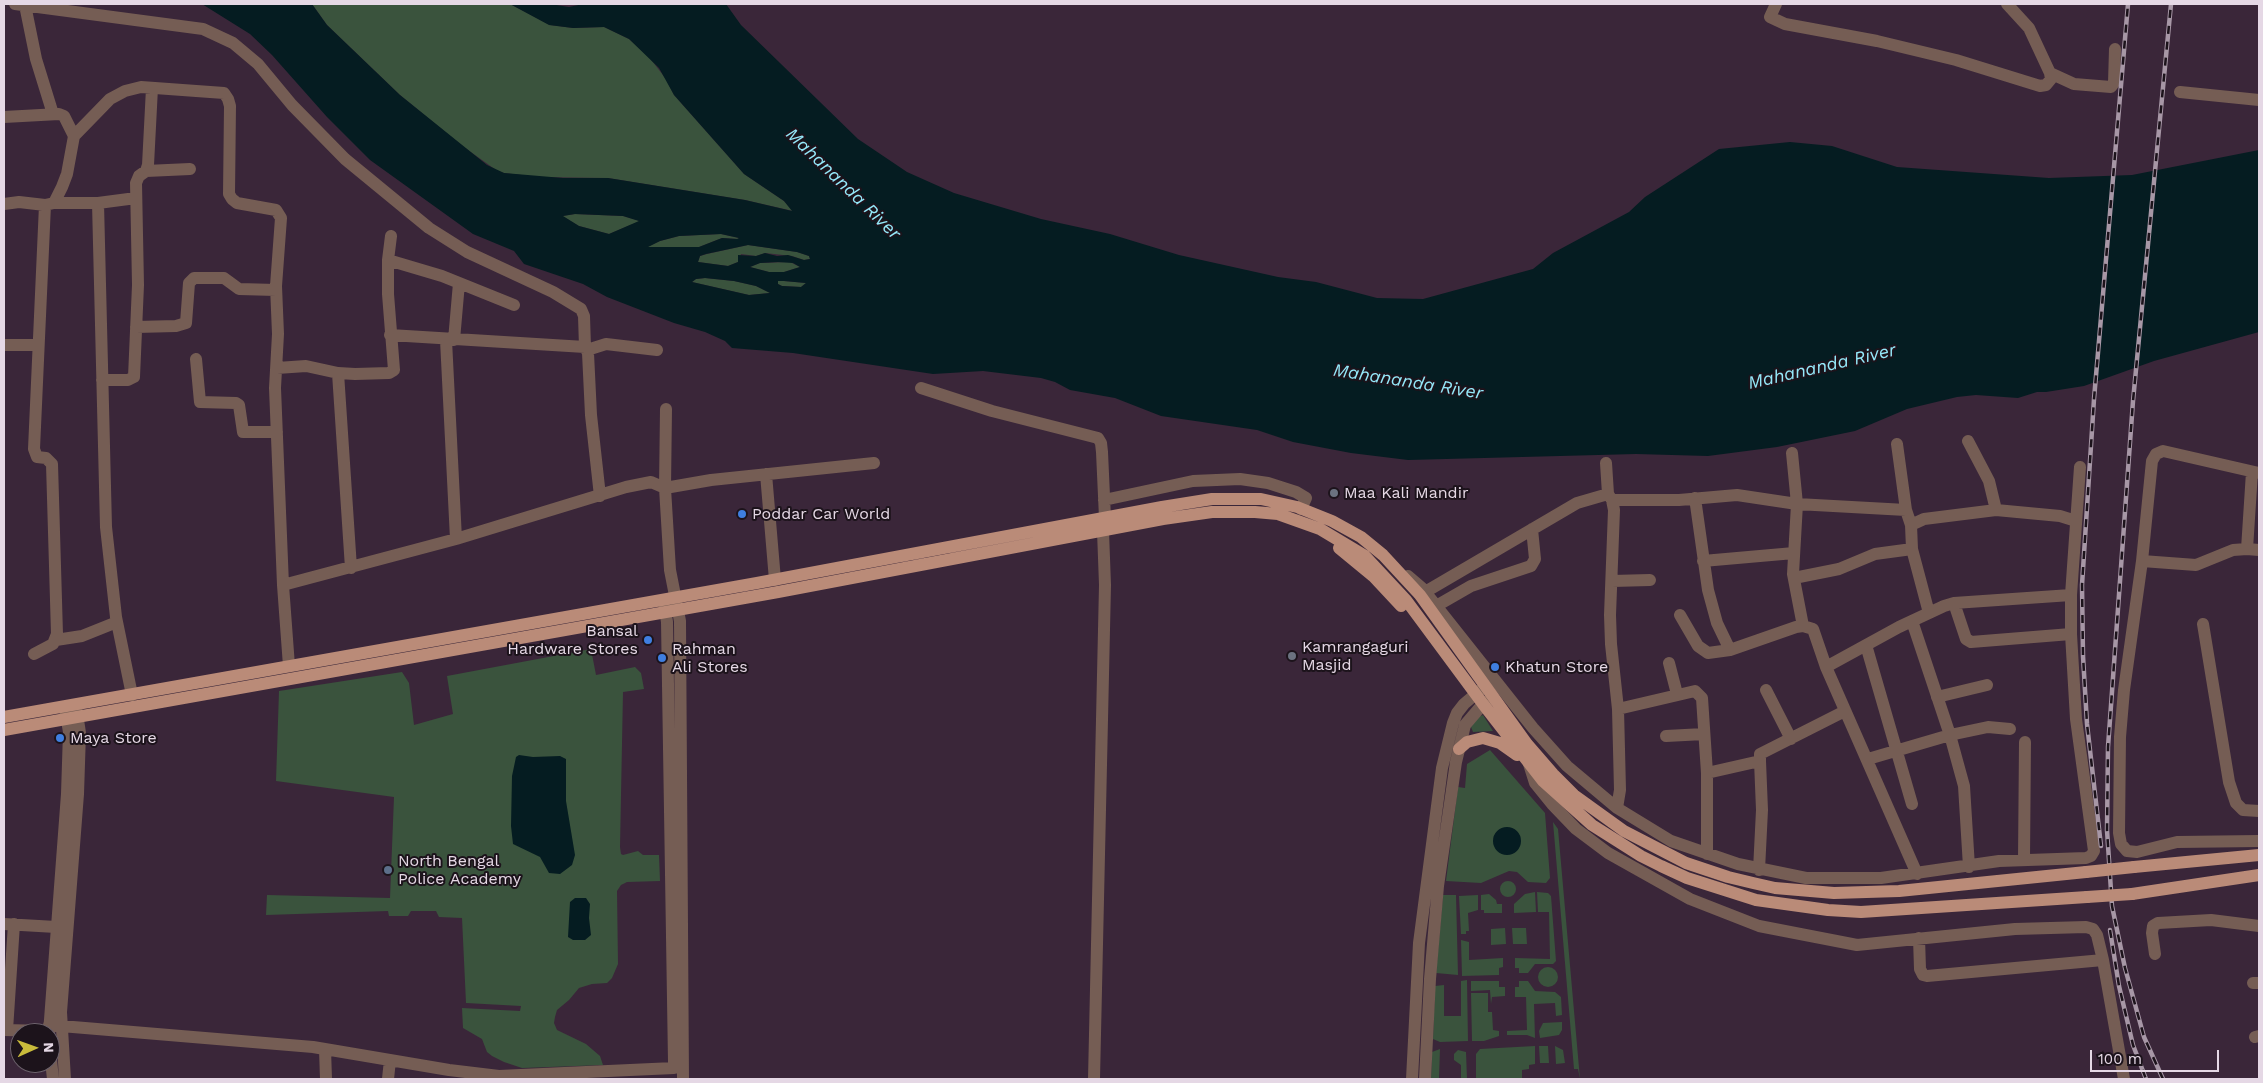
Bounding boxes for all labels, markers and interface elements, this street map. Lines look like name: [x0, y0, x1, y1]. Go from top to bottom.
water label: Mahananda River: [781, 124, 905, 244]
water label: Mahananda River: [1746, 339, 1898, 395]
water label: Mahananda River: [1332, 360, 1484, 404]
place label: Maa Kali Mandir: [1344, 483, 1468, 503]
marker: Maa Kali Mandir: [1328, 487, 1340, 499]
place label: Poddar Car World: [752, 504, 890, 524]
marker: Poddar Car World: [736, 508, 748, 520]
place label: Bansal Hardware Stores: [507, 621, 638, 659]
marker: Bansal Hardware Stores: [642, 634, 654, 646]
place label: Kamrangaguri Masjid: [1302, 637, 1409, 675]
place label: Rahman Ali Stores: [672, 639, 748, 677]
marker: Kamrangaguri Masjid: [1286, 650, 1298, 662]
marker: Rahman Ali Stores: [656, 652, 668, 664]
place label: Khatun Store: [1505, 657, 1608, 677]
marker: Khatun Store: [1489, 661, 1501, 673]
place label: Maya Store: [70, 728, 157, 748]
marker: Maya Store: [54, 732, 66, 744]
place label: North Bengal Police Academy: [398, 851, 521, 889]
marker: North Bengal Police Academy: [382, 864, 394, 876]
north arrow: [10, 1023, 60, 1073]
scale bar: [2093, 1040, 2222, 1072]
text: N: [41, 1042, 57, 1053]
text: 100 m: [2098, 1050, 2142, 1068]

